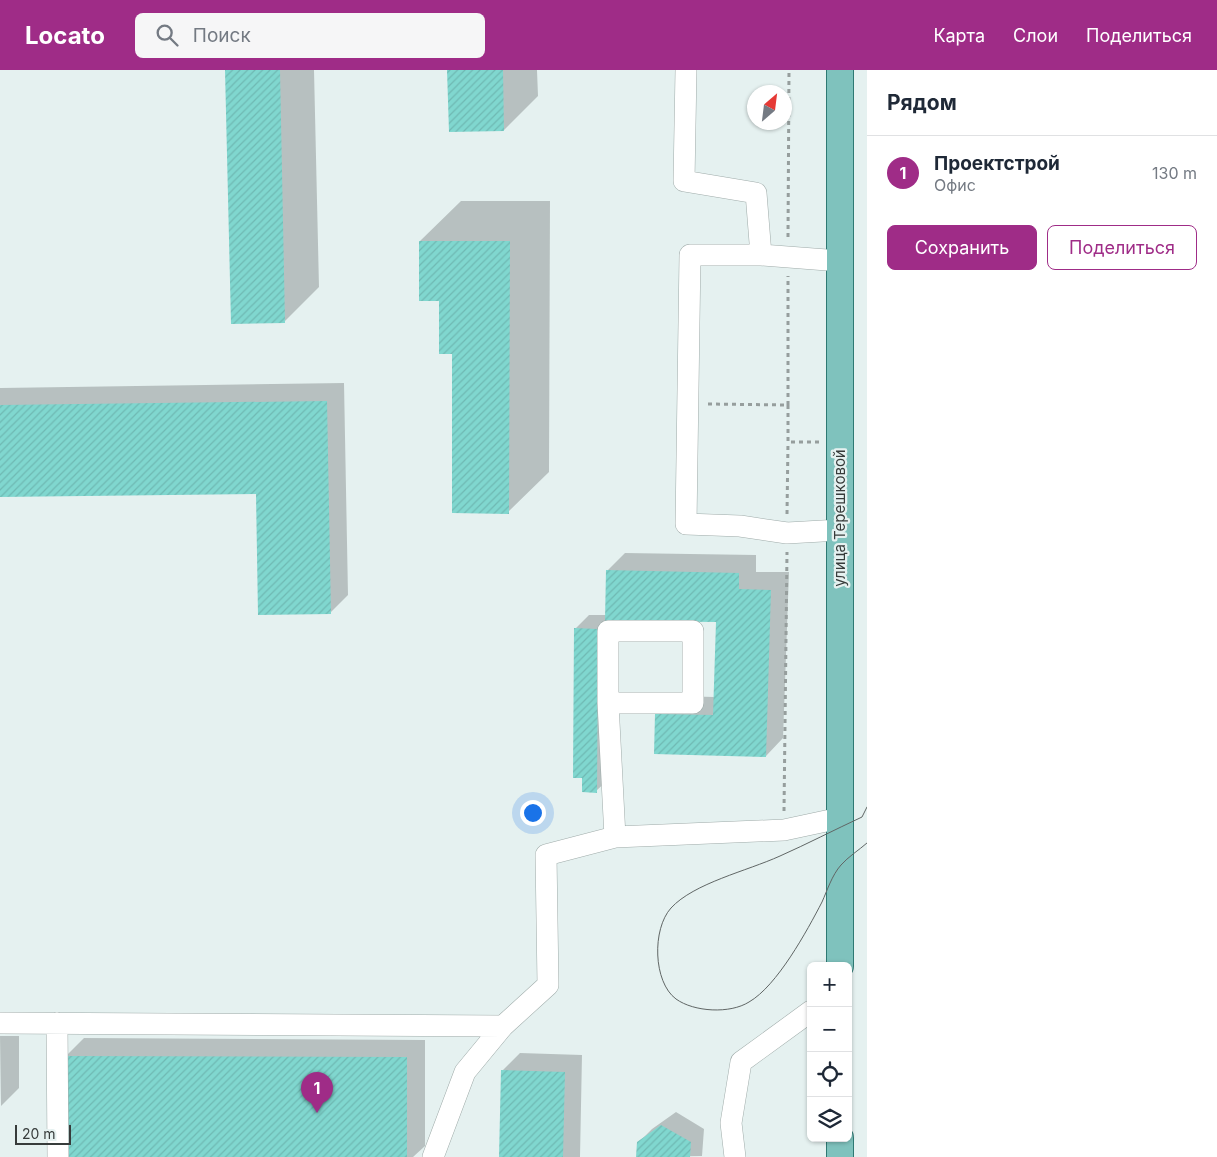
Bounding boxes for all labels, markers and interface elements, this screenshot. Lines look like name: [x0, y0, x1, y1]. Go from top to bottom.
search box: [135, 13, 485, 58]
text: Locato: [25, 21, 105, 50]
icon: search: [153, 21, 181, 49]
text: Поиск: [193, 24, 251, 47]
text: Карта: [933, 25, 985, 46]
text: Слои: [1013, 25, 1058, 46]
text: Поделиться: [1086, 25, 1192, 46]
north arrow: [747, 85, 792, 130]
text: Рядом: [887, 90, 957, 115]
text: Проектстрой: [934, 152, 1060, 175]
text: 1: [900, 163, 906, 183]
text: 130 m: [1152, 163, 1197, 183]
text: Офис: [934, 175, 976, 195]
button: Сохранить: [887, 225, 1037, 270]
button: Поделиться: [1047, 225, 1197, 270]
street label: улица Терешковой: [830, 449, 849, 587]
your location: [520, 800, 546, 826]
map controls: [807, 962, 852, 1142]
button: +: [807, 962, 852, 1007]
button: −: [807, 1007, 852, 1052]
button: locate: [807, 1052, 852, 1097]
pin: 1: [301, 1072, 333, 1113]
button: layers: [807, 1097, 852, 1142]
scale bar: [15, 1122, 71, 1145]
text: 20 m: [22, 1125, 56, 1142]

